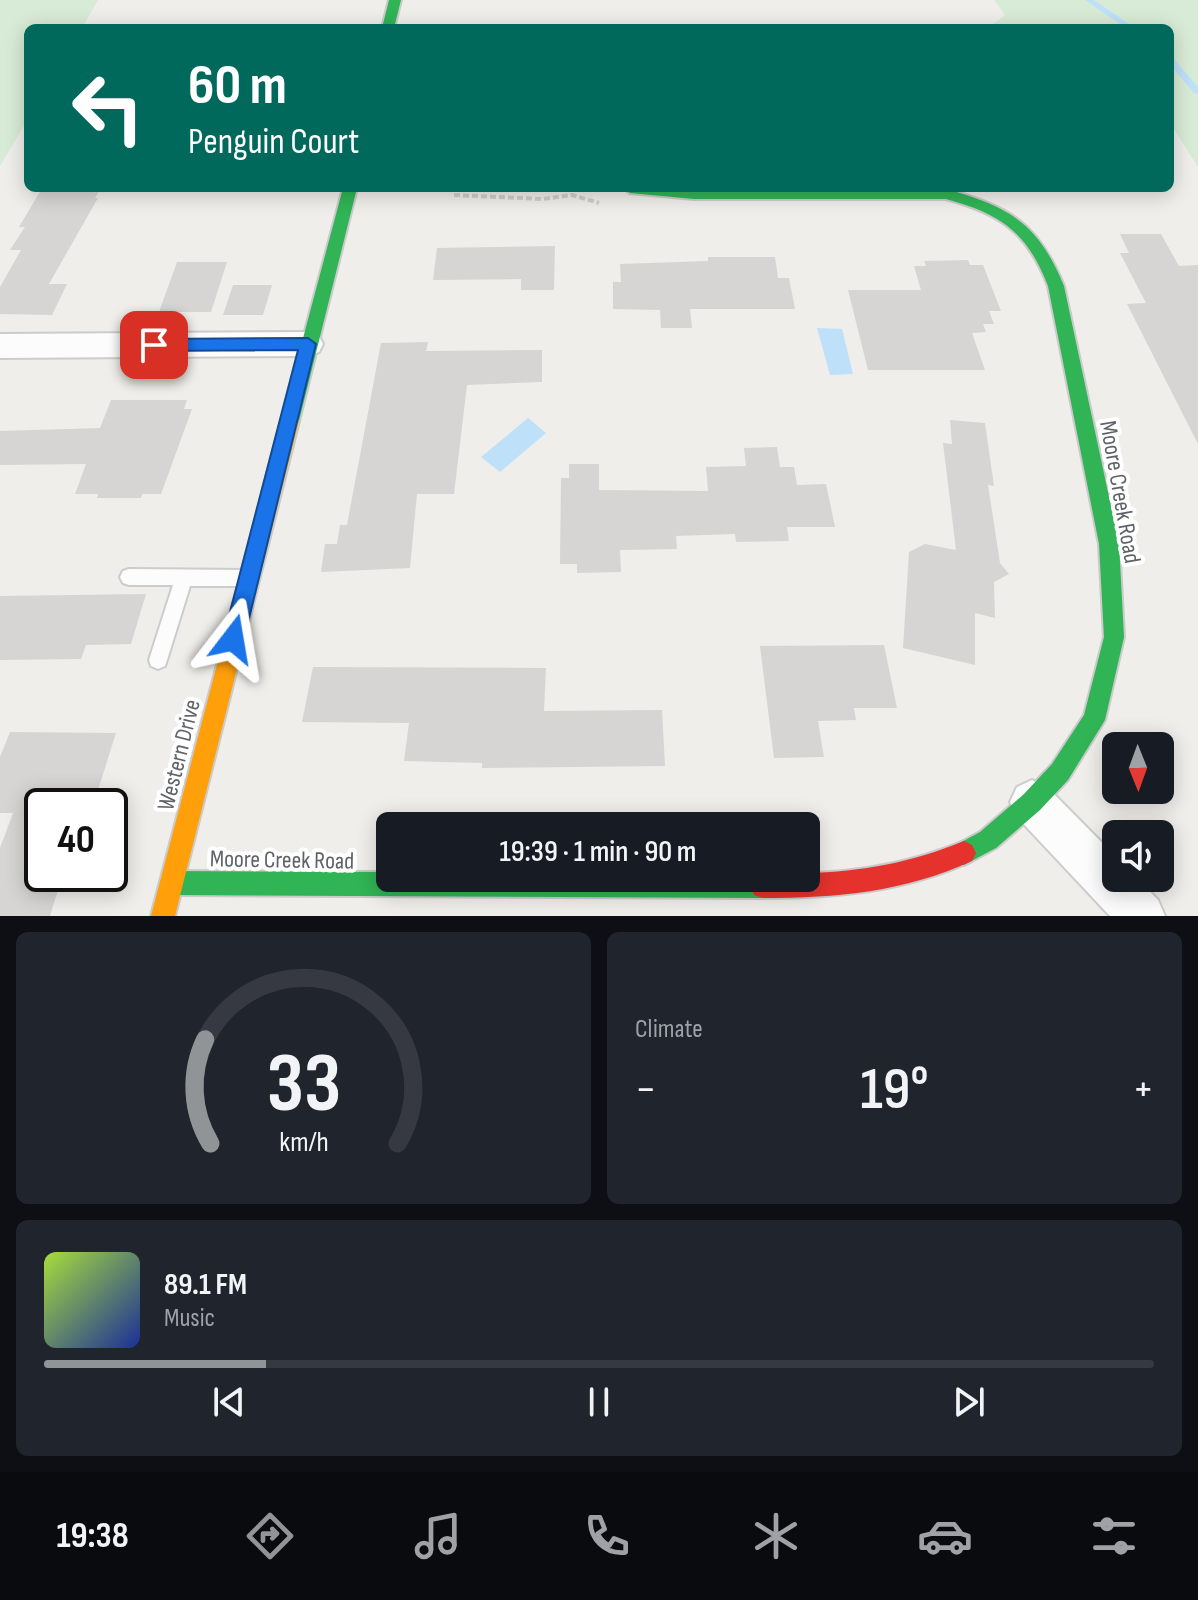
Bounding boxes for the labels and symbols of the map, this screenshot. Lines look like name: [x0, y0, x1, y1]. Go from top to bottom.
pin: [120, 311, 188, 379]
street label: Moore Creek Road: [1093, 418, 1147, 566]
position arrow: [191, 597, 275, 681]
street label: Western Drive: [151, 697, 207, 813]
north arrow: [1102, 732, 1174, 804]
speed limit sign: 40: [24, 788, 128, 892]
street label: Moore Creek Road: [210, 844, 354, 876]

